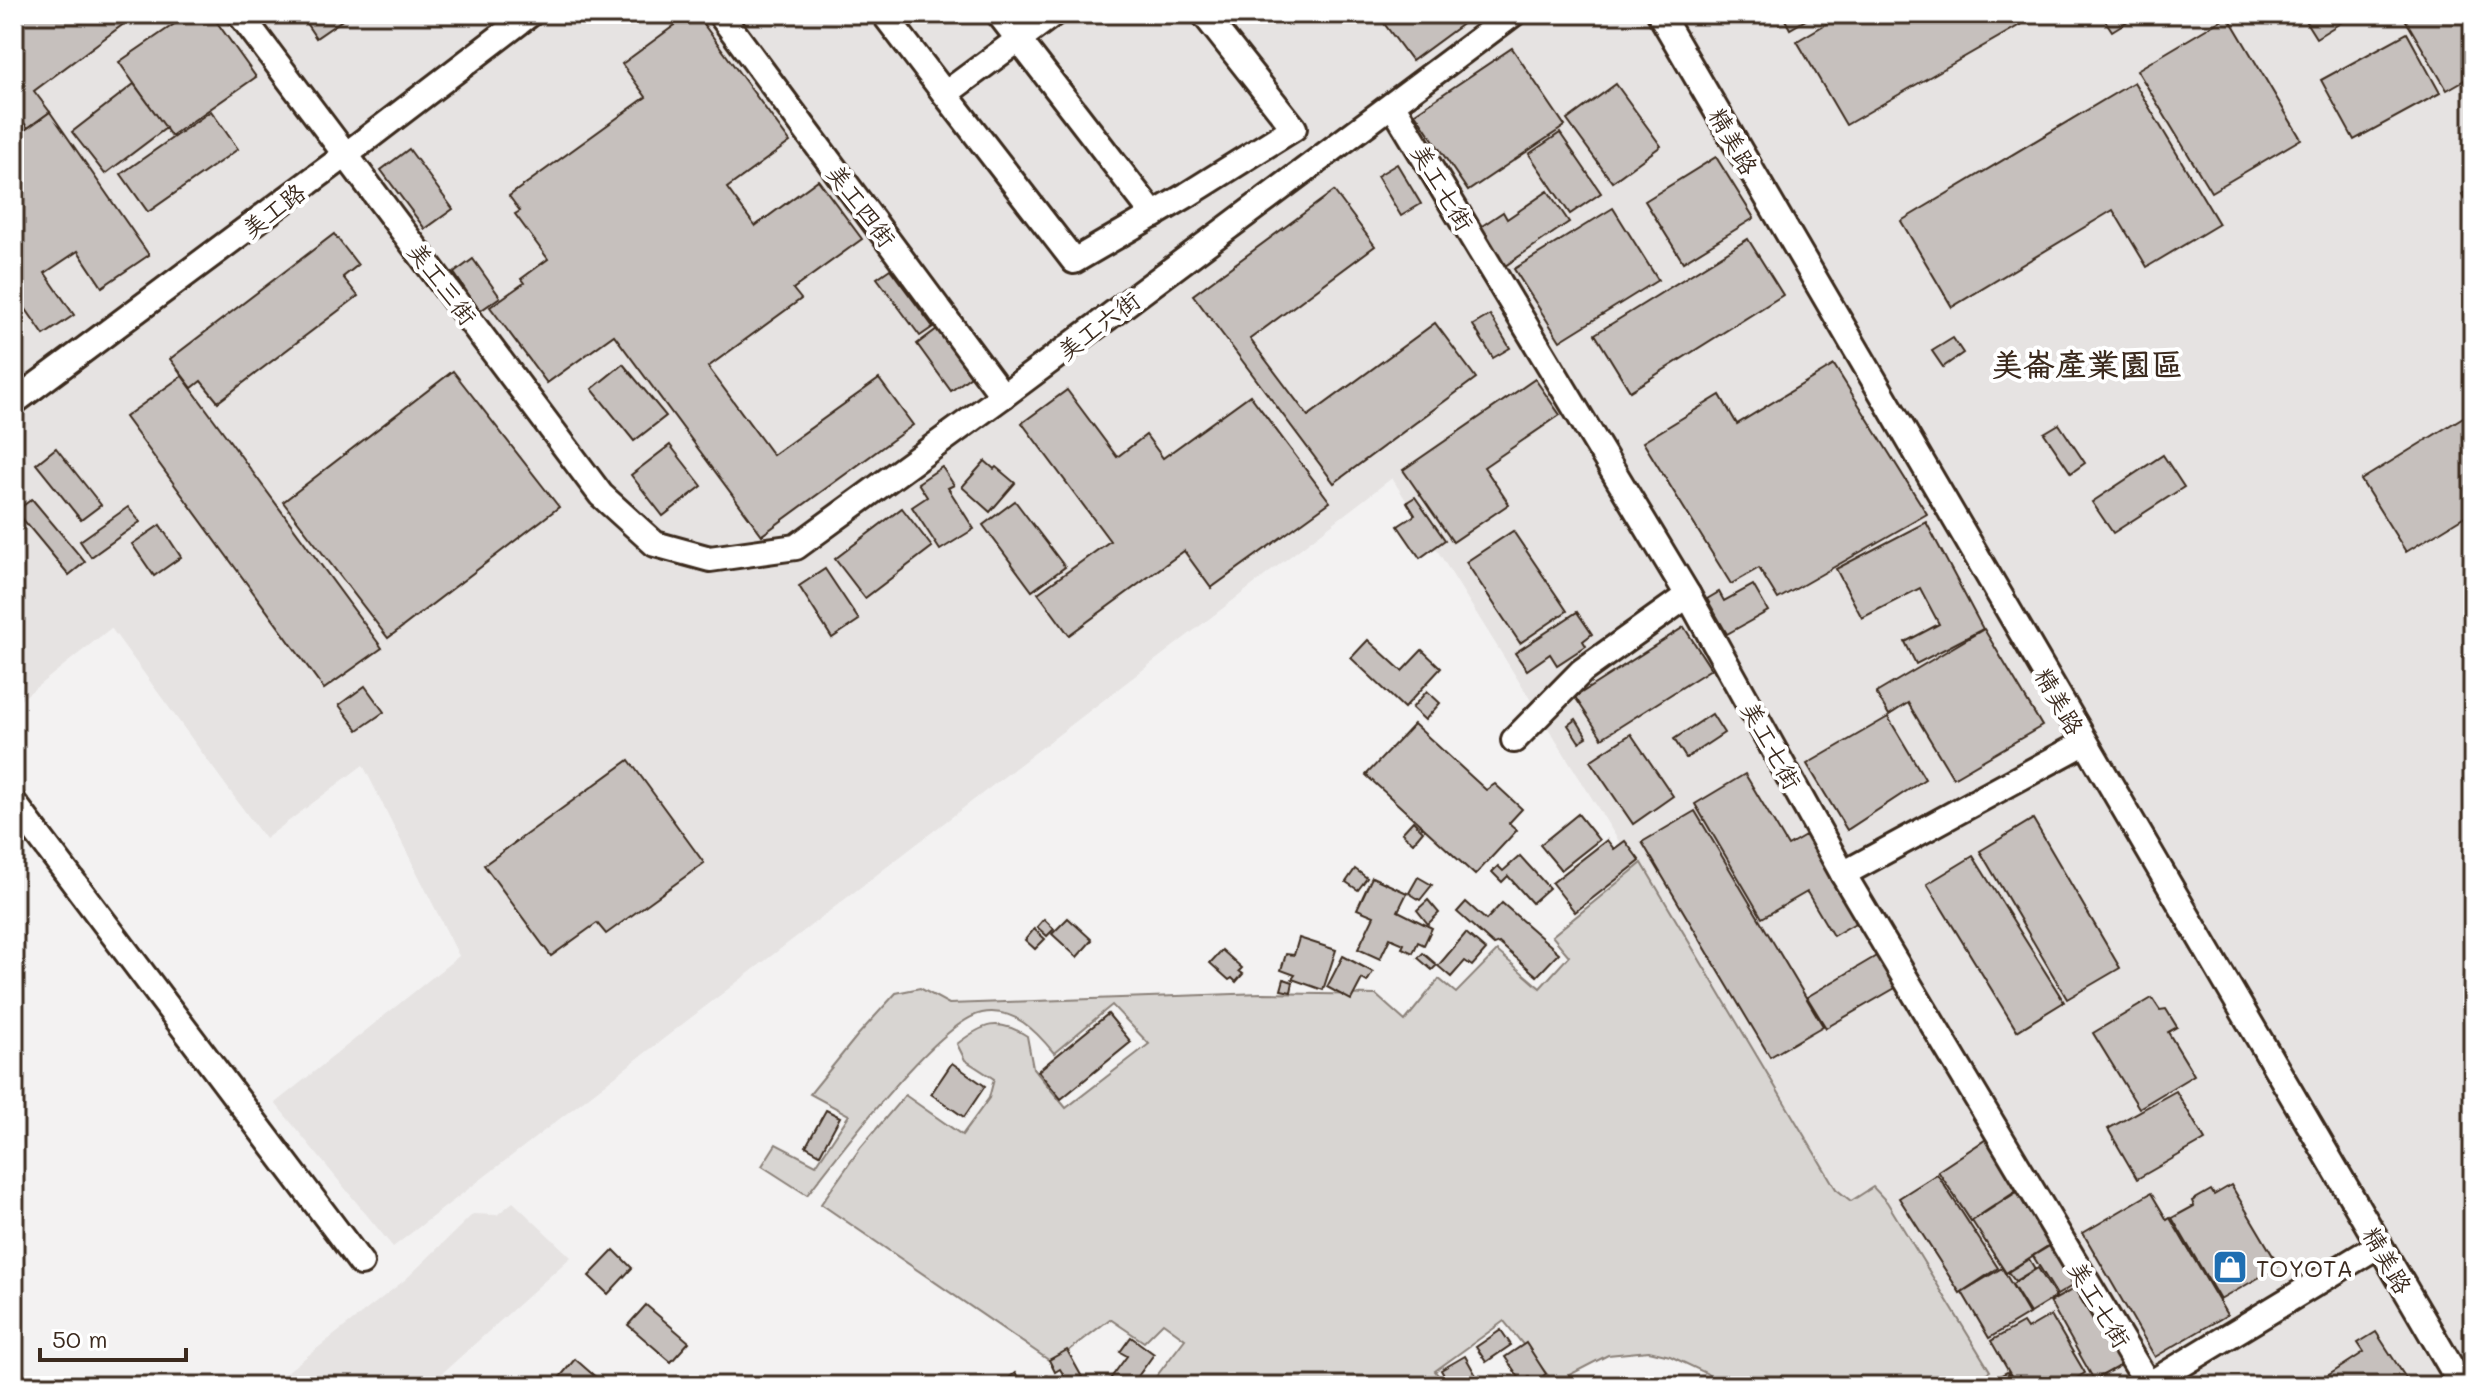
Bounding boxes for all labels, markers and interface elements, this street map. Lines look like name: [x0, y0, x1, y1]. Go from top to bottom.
street label: 精美路: [1703, 102, 1765, 180]
street label: 美工七街: [1405, 138, 1481, 236]
street label: 美工四街: [821, 157, 903, 253]
street label: 美工路: [235, 176, 311, 244]
street label: 美工三街: [402, 235, 484, 331]
street label: 美工六街: [1050, 284, 1146, 366]
district label: 美崙產業園區: [1991, 342, 2183, 384]
street label: 精美路: [2029, 662, 2091, 740]
street label: 美工七街: [1735, 696, 1809, 794]
street label: 精美路: [2357, 1221, 2419, 1299]
shop icon: TOYOTA: [2211, 1248, 2249, 1286]
place label: TOYOTA: [2256, 1252, 2353, 1283]
street label: 美工七街: [2062, 1255, 2138, 1353]
scale bar: [40, 1312, 186, 1362]
text: 50 m: [52, 1323, 108, 1354]

